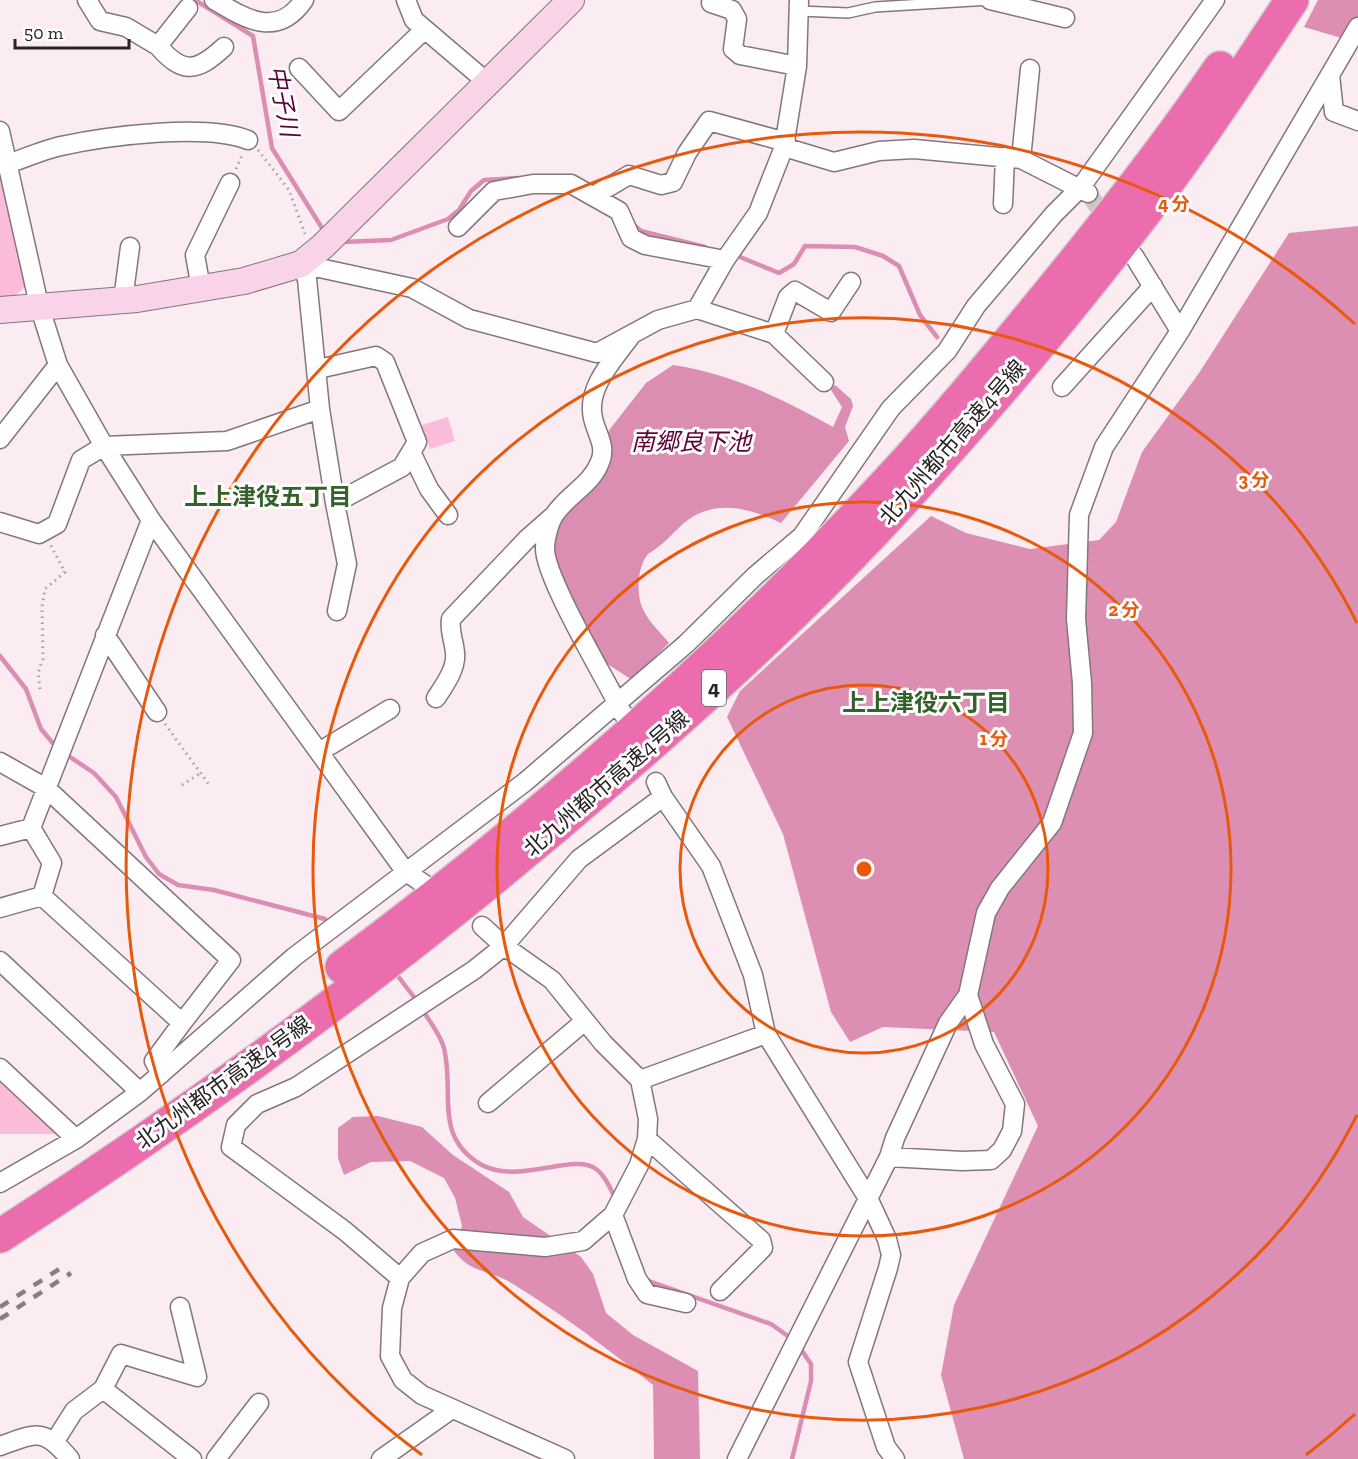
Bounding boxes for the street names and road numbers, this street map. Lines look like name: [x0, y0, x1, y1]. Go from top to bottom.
street label: 北九州都市高速4号線: [873, 354, 1031, 530]
road number: 4: [702, 670, 726, 706]
street label: 北九州都市高速4号線: [518, 704, 694, 862]
street label: 北九州都市高速4号線: [130, 1010, 316, 1155]

